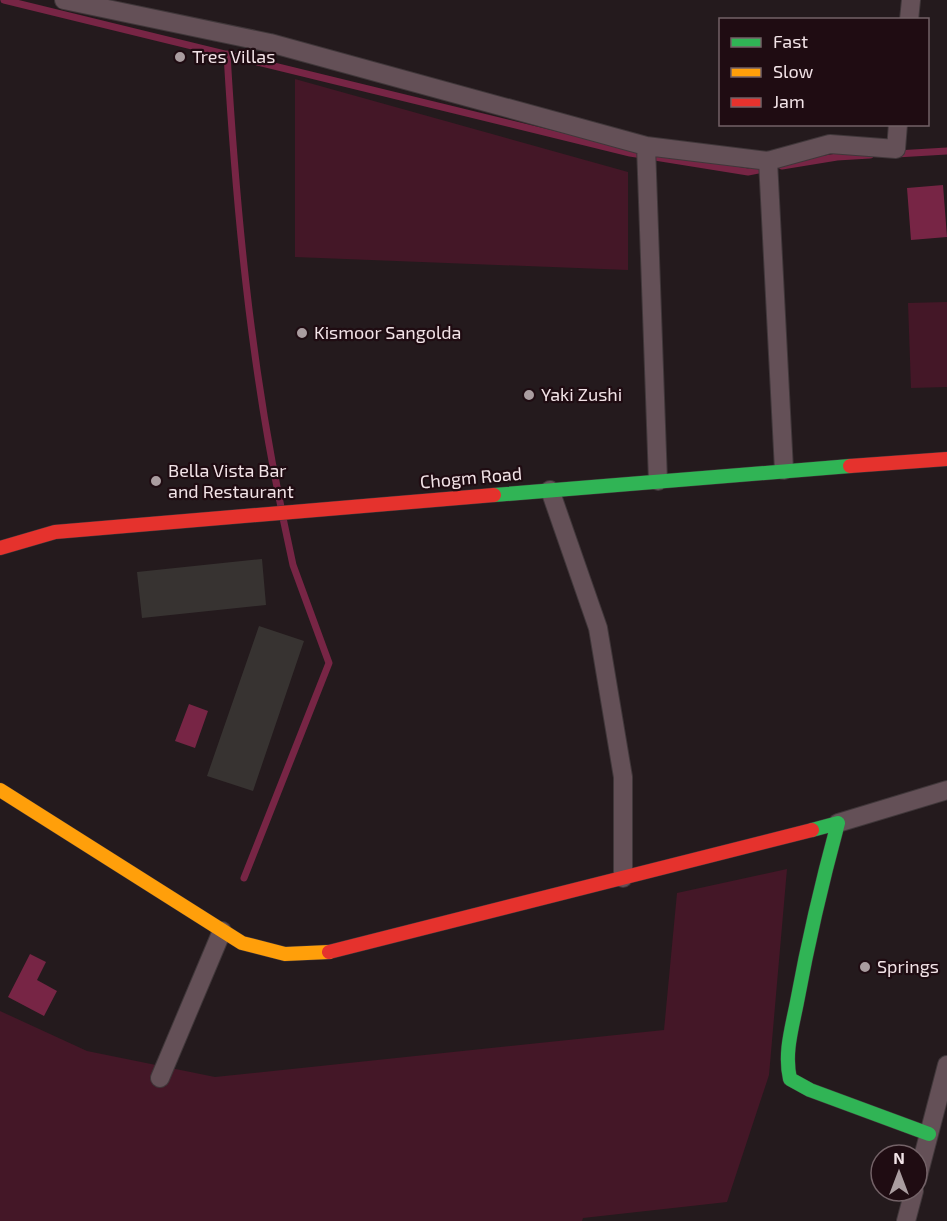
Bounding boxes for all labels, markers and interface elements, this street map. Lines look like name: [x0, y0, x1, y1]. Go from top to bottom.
legend: [719, 18, 929, 126]
text: Fast: [773, 30, 808, 52]
place label: Tres Villas: [192, 45, 275, 67]
marker: Tres Villas: [173, 50, 187, 64]
text: Slow: [773, 60, 814, 82]
text: Jam: [773, 90, 805, 112]
place label: Kismoor Sangolda: [314, 321, 462, 343]
marker: Kismoor Sangolda: [295, 326, 309, 340]
place label: Yaki Zushi: [541, 383, 622, 405]
marker: Yaki Zushi: [522, 388, 536, 402]
place label: Bella Vista Bar and Restaurant: [168, 459, 294, 502]
street label: Chogm Road: [419, 462, 523, 492]
marker: Bella Vista Bar and Restaurant: [149, 474, 163, 488]
place label: Springs: [877, 955, 939, 977]
marker: Springs: [858, 960, 872, 974]
north arrow: [869, 1143, 929, 1203]
text: N: [893, 1148, 905, 1167]

